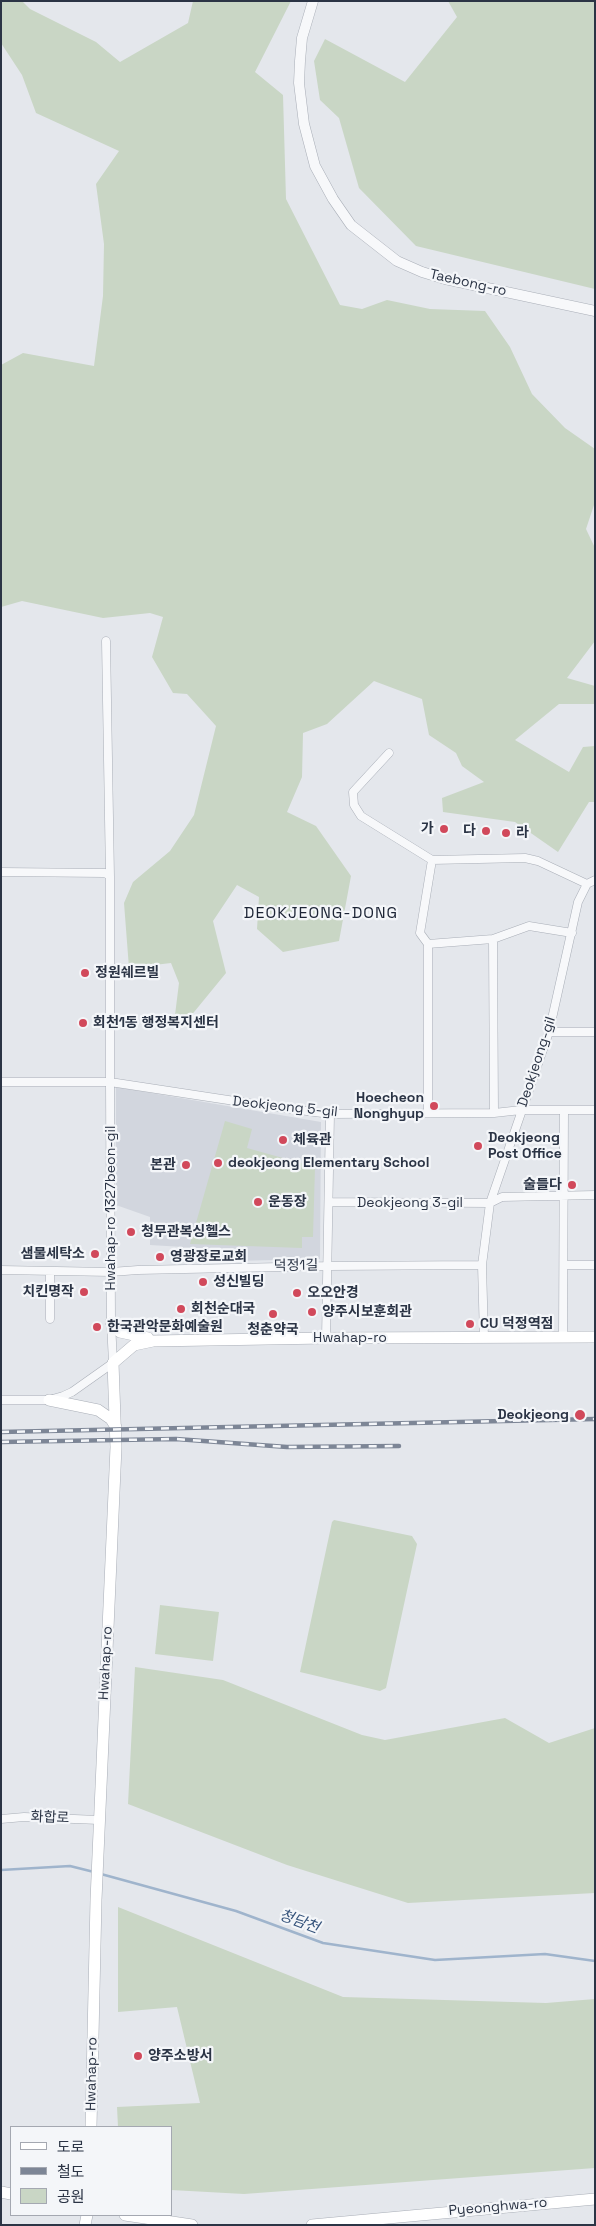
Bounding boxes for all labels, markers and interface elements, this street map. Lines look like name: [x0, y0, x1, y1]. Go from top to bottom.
street label: Taebong-ro: [428, 266, 508, 300]
place label: 가: [421, 821, 434, 837]
marker: 가: [438, 823, 450, 835]
place label: 다: [463, 823, 476, 839]
marker: 다: [480, 825, 492, 837]
place label: 라: [516, 825, 529, 841]
marker: 라: [500, 827, 512, 839]
district label: DEOKJEONG-DONG: [242, 904, 400, 924]
place label: 정원쉐르빌: [95, 965, 159, 981]
marker: 정원쉐르빌: [79, 967, 91, 979]
place label: 회천1동 행정복지센터: [93, 1015, 219, 1031]
street label: Deokjeong-gil: [514, 1015, 560, 1109]
marker: 회천1동 행정복지센터: [77, 1017, 89, 1029]
place label: Hoecheon Nonghyup: [354, 1090, 424, 1122]
street label: Deokjeong 5-gil: [231, 1093, 339, 1121]
marker: Hoecheon Nonghyup: [428, 1100, 440, 1112]
street label: Hwahap-ro 1327beon-gil: [103, 1126, 119, 1290]
place label: Deokjeong Post Office: [488, 1130, 562, 1162]
place label: 체육관: [293, 1132, 332, 1148]
marker: 체육관: [277, 1134, 289, 1146]
marker: Deokjeong Post Office: [472, 1140, 484, 1152]
place label: deokjeong Elementary School: [228, 1155, 429, 1171]
place label: 본관: [150, 1157, 176, 1173]
marker: deokjeong Elementary School: [212, 1157, 224, 1169]
marker: 본관: [180, 1159, 192, 1171]
place label: 술들다: [523, 1177, 562, 1193]
marker: 술들다: [566, 1179, 578, 1191]
place label: 운동장: [268, 1194, 307, 1210]
street label: Deokjeong 3-gil: [357, 1195, 463, 1211]
marker: 운동장: [252, 1196, 264, 1208]
place label: 청무관복싱헬스: [141, 1224, 231, 1240]
marker: 청무관복싱헬스: [125, 1226, 137, 1238]
place label: 샘물세탁소: [21, 1246, 85, 1262]
marker: 샘물세탁소: [89, 1248, 101, 1260]
place label: 영광장로교회: [170, 1249, 247, 1265]
marker: 영광장로교회: [154, 1251, 166, 1263]
street label: 덕정1길: [274, 1257, 318, 1275]
place label: 성신빌딩: [213, 1274, 265, 1290]
marker: 성신빌딩: [197, 1276, 209, 1288]
place label: 치킨명작: [22, 1284, 74, 1300]
place label: 오오안경: [307, 1285, 359, 1301]
marker: 치킨명작: [78, 1286, 90, 1298]
marker: 오오안경: [291, 1287, 303, 1299]
place label: 회천순대국: [191, 1301, 255, 1317]
marker: 회천순대국: [175, 1303, 187, 1315]
place label: 양주시보훈회관: [322, 1304, 412, 1320]
marker: 양주시보훈회관: [306, 1306, 318, 1318]
marker: 청춘약국: [267, 1308, 279, 1320]
place label: CU 덕정역점: [480, 1316, 553, 1332]
marker: CU 덕정역점: [464, 1318, 476, 1330]
place label: 한국관악문화예술원: [107, 1319, 223, 1335]
marker: 한국관악문화예술원: [91, 1321, 103, 1333]
place label: 청춘약국: [247, 1322, 299, 1338]
street label: Hwahap-ro: [313, 1330, 387, 1346]
place label: Deokjeong: [497, 1407, 569, 1423]
marker: Deokjeong: [573, 1408, 587, 1422]
street label: Hwahap-ro: [96, 1626, 116, 1700]
street label: 화합로: [30, 1809, 70, 1827]
water label: 청담천: [276, 1906, 322, 1938]
street label: Hwahap-ro: [83, 2037, 101, 2111]
place label: 양주소방서: [148, 2048, 212, 2064]
marker: 양주소방서: [132, 2050, 144, 2062]
legend: [10, 2126, 172, 2216]
text: 도로: [57, 2137, 85, 2156]
text: 철도: [57, 2162, 85, 2181]
text: 공원: [57, 2187, 85, 2206]
street label: Pyeonghwa-ro: [448, 2194, 548, 2220]

